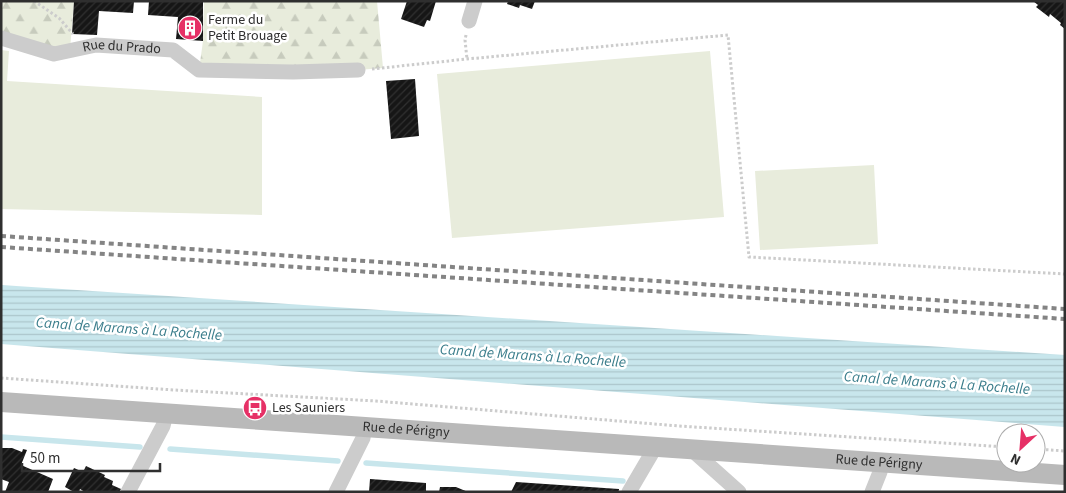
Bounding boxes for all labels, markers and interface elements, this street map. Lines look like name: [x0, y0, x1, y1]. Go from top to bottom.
place label: Ferme du Petit Brouage: [208, 10, 287, 46]
building icon: Ferme du Petit Brouage: [177, 15, 203, 41]
street label: Rue du Prado: [81, 35, 161, 59]
water label: Canal de Marans à La Rochelle: [35, 312, 223, 346]
water label: Canal de Marans à La Rochelle: [439, 339, 627, 373]
water label: Canal de Marans à La Rochelle: [843, 366, 1031, 400]
bus stop icon: Les Sauniers: [242, 395, 268, 421]
place label: Les Sauniers: [272, 398, 345, 418]
street label: Rue de Périgny: [362, 417, 451, 443]
north arrow: [996, 423, 1046, 473]
scale bar: [22, 440, 160, 472]
text: 50 m: [30, 448, 60, 469]
text: N: [1007, 448, 1024, 470]
street label: Rue de Périgny: [835, 449, 923, 475]

